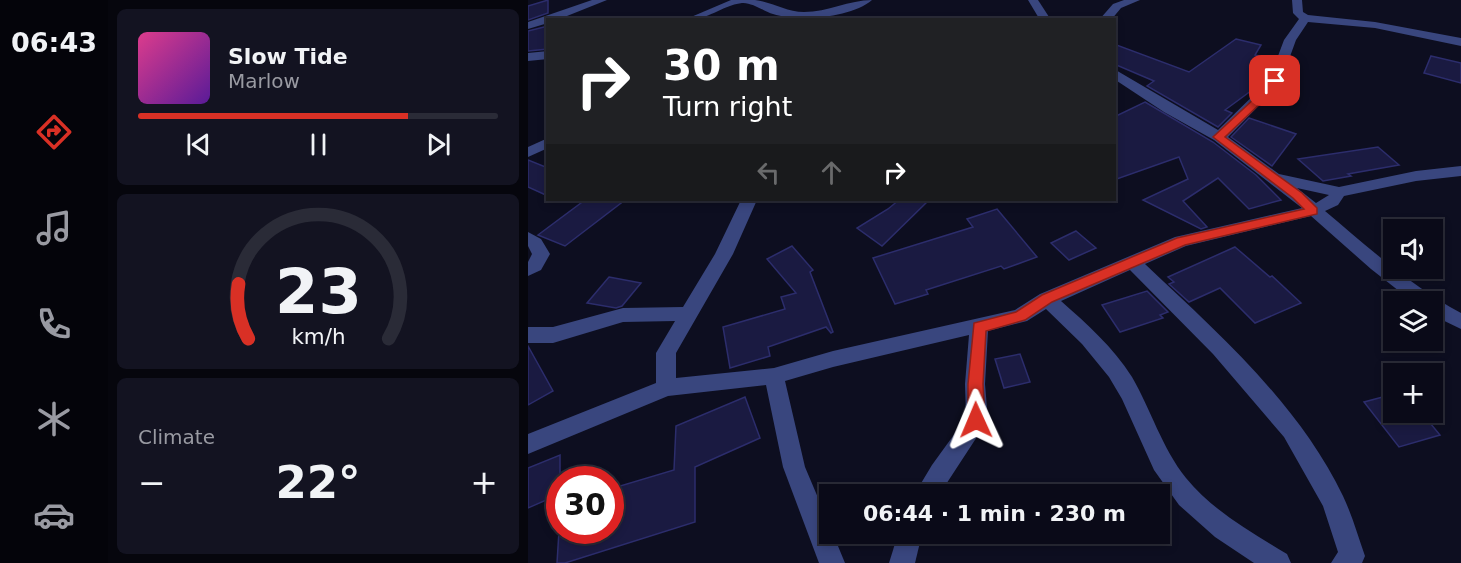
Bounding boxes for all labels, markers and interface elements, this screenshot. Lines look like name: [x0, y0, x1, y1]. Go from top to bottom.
text: 06:43: [11, 27, 97, 58]
text: 30 m: [663, 41, 780, 90]
icon: right: [564, 42, 642, 120]
text: Slow Tide: [228, 44, 348, 69]
pin: [1249, 55, 1300, 106]
icon: arrive: [1258, 64, 1291, 97]
text: Marlow: [228, 69, 300, 93]
text: Turn right: [663, 91, 792, 122]
icon: directions: [33, 111, 75, 153]
icon: previous: [182, 128, 215, 161]
icon: pause: [302, 128, 335, 161]
icon: next: [422, 128, 455, 161]
icon: left: [752, 156, 785, 189]
icon: ahead: [815, 156, 848, 189]
icon: right: [878, 156, 911, 189]
icon: music: [33, 207, 75, 249]
map controls: [1383, 219, 1443, 423]
button: sound: [1383, 219, 1443, 279]
text: 23: [275, 255, 361, 328]
button: layers: [1383, 291, 1443, 351]
icon: phone: [33, 303, 75, 345]
text: km/h: [291, 324, 345, 349]
button: +: [1383, 363, 1443, 423]
position arrow: [944, 388, 1008, 452]
icon: climate: [33, 398, 75, 440]
text: Climate: [138, 425, 215, 449]
text: 22°: [275, 456, 361, 509]
text: −: [138, 463, 166, 502]
text: +: [470, 463, 498, 502]
speed limit sign: 30: [546, 466, 624, 544]
icon: car: [33, 494, 75, 536]
text: 06:44 · 1 min · 230 m: [863, 501, 1126, 526]

